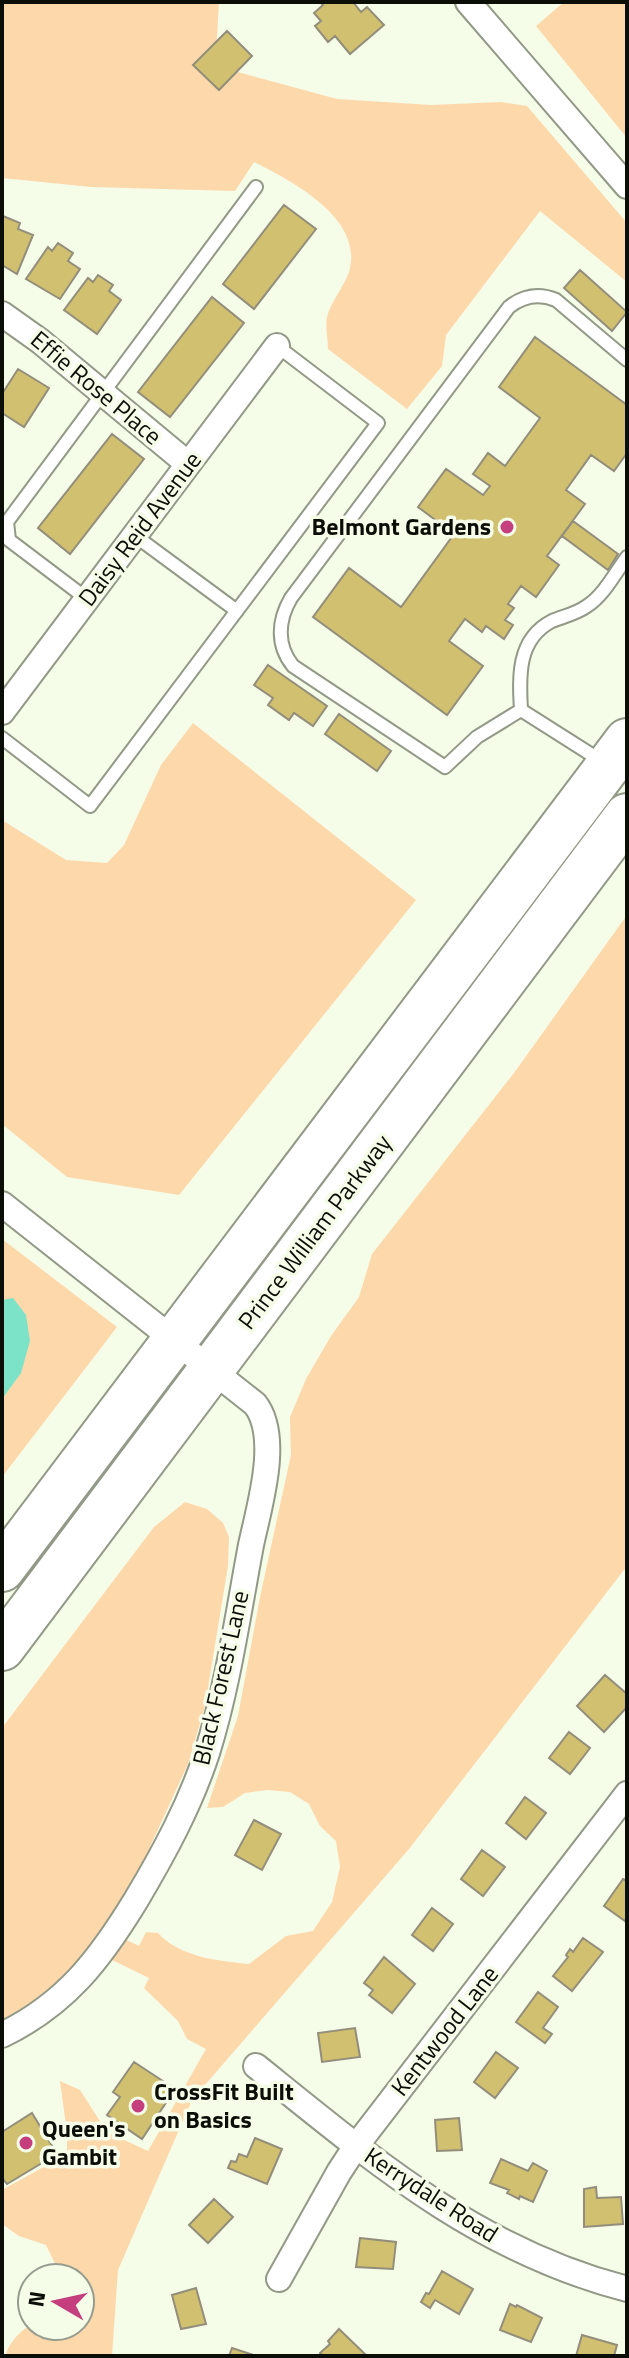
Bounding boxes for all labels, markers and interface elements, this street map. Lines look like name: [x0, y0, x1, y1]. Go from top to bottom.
street label: Effie Rose Place: [23, 321, 170, 453]
street label: Daisy Reid Avenue: [69, 443, 209, 613]
place label: Belmont Gardens: [312, 508, 491, 544]
marker: Belmont Gardens: [498, 518, 516, 536]
street label: Prince William Parkway: [229, 1126, 400, 1337]
street label: Black Forest Lane: [182, 1587, 258, 1769]
street label: Kentwood Lane: [382, 1958, 507, 2103]
place label: CrossFit Built on Basics: [154, 2073, 294, 2137]
marker: CrossFit Built on Basics: [129, 2097, 147, 2115]
place label: Queen's Gambit: [42, 2110, 126, 2174]
marker: Queen's Gambit: [17, 2134, 35, 2152]
street label: Kerrydale Road: [358, 2137, 506, 2251]
north arrow: [16, 2262, 96, 2342]
text: N: [18, 2289, 54, 2309]

